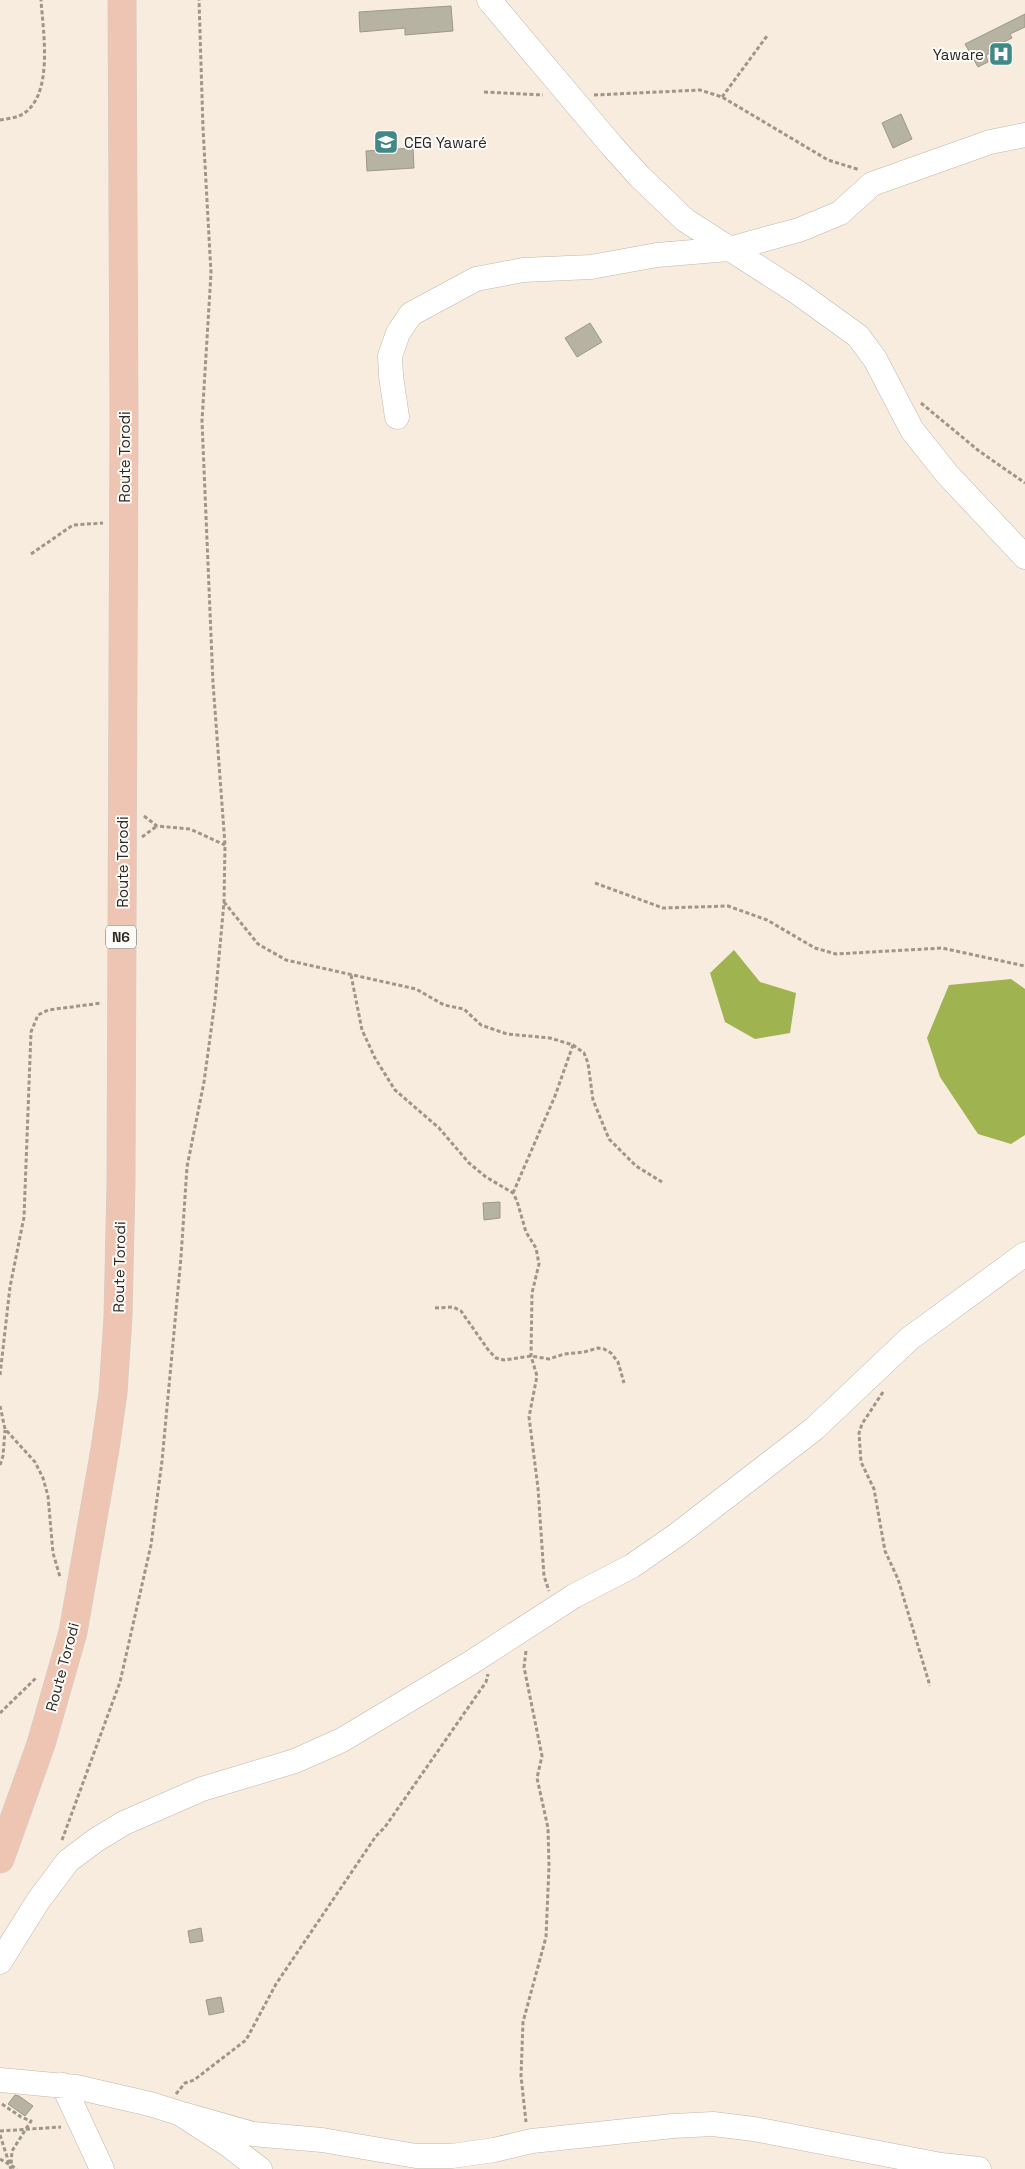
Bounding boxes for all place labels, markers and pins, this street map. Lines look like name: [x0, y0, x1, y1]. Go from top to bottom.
hospital icon: Yaware: [988, 41, 1014, 67]
place label: Yaware: [933, 45, 984, 64]
school or university icon: CEG Yawaré: [373, 129, 399, 155]
place label: CEG Yawaré: [404, 133, 487, 152]

